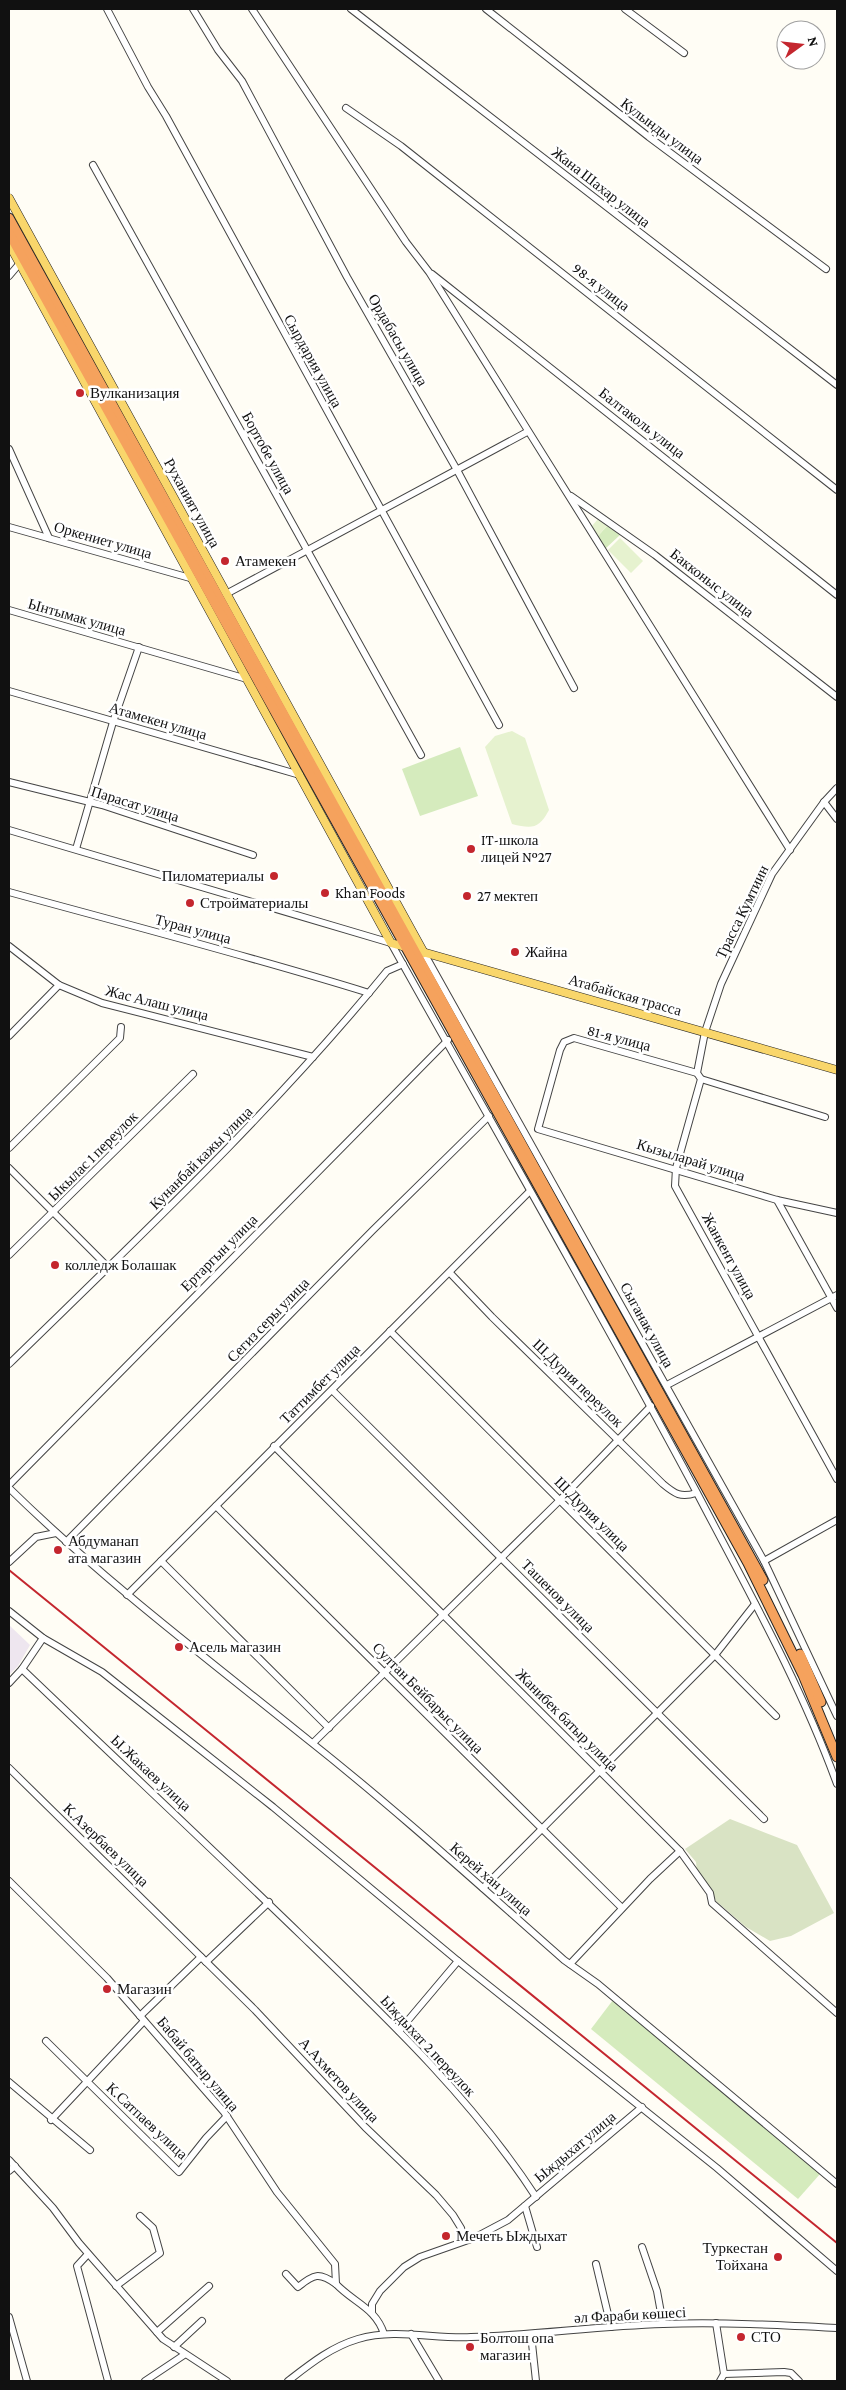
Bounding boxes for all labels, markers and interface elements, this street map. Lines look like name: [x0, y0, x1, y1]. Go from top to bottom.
north arrow: [776, 20, 826, 70]
text: N: [805, 35, 823, 49]
street label: Кулынды улица: [618, 95, 707, 167]
street label: Жана Шахар улица: [549, 144, 654, 231]
street label: 98-я улица: [569, 260, 633, 314]
street label: Ордабасы улица: [365, 291, 431, 389]
street label: Сырдария улица: [281, 312, 345, 411]
place label: Вулканизация: [90, 385, 180, 401]
street label: Балтаколь улица: [596, 385, 688, 462]
marker: Вулканизация: [74, 387, 86, 399]
street label: Бортобе улица: [239, 409, 297, 497]
street label: Руханият улица: [161, 456, 223, 551]
street label: Оркениет улица: [52, 518, 154, 562]
street label: Бакконыс улица: [667, 546, 757, 621]
place label: Атамекен: [235, 553, 296, 569]
marker: Атамекен: [219, 555, 231, 567]
street label: Ынтымак улица: [26, 595, 128, 639]
street label: Атамекен улица: [107, 699, 209, 743]
street label: Парасат улица: [89, 783, 181, 825]
place label: IT-школа лицей №27: [481, 832, 552, 865]
marker: IT-школа лицей №27: [465, 843, 477, 855]
street label: Трасса Кумтиин: [712, 863, 772, 961]
place label: Пиломатериалы: [162, 868, 264, 884]
marker: Пиломатериалы: [268, 870, 280, 882]
place label: Khan Foods: [335, 885, 405, 901]
marker: Khan Foods: [319, 887, 331, 899]
place label: 27 мектеп: [477, 888, 538, 904]
marker: 27 мектеп: [461, 890, 473, 902]
place label: Стройматериалы: [200, 895, 308, 911]
marker: Стройматериалы: [184, 897, 196, 909]
street label: Туран улица: [153, 911, 233, 947]
place label: Жайна: [525, 944, 568, 960]
marker: Жайна: [509, 946, 521, 958]
street label: Атабайская трасса: [567, 971, 684, 1019]
street label: Жас Алаш улица: [104, 982, 210, 1024]
street label: 81-я улица: [585, 1022, 653, 1054]
street label: Кунанбай кажы улица: [146, 1103, 256, 1213]
street label: Ыкылас 1 переулок: [45, 1108, 141, 1204]
street label: Кызыларай улица: [635, 1136, 747, 1184]
street label: Жанкент улица: [699, 1210, 759, 1302]
street label: Ертаргын улица: [177, 1211, 261, 1295]
place label: колледж Болашак: [65, 1257, 177, 1273]
marker: колледж Болашак: [49, 1259, 61, 1271]
street label: Сегиз серы улица: [224, 1274, 312, 1365]
street label: Сыганак улица: [617, 1280, 677, 1371]
street label: Ш.Дурия переулок: [530, 1336, 627, 1431]
street label: Таттимбет улица: [277, 1341, 363, 1427]
street label: Ш.Дурия улица: [551, 1473, 633, 1555]
place label: Абдуманап ата магазин: [68, 1533, 141, 1566]
marker: Абдуманап ата магазин: [52, 1544, 64, 1556]
street label: Ташенов улица: [518, 1556, 598, 1636]
place label: Асель магазин: [189, 1639, 281, 1655]
street label: Султан Бейбарыс улица: [369, 1639, 487, 1757]
marker: Асель магазин: [173, 1641, 185, 1653]
street label: Жанибек батыр улица: [513, 1666, 622, 1775]
street label: Ы.Жакаев улица: [108, 1732, 195, 1814]
street label: К.Азербаев улица: [60, 1800, 152, 1890]
street label: Керей хан улица: [447, 1839, 535, 1919]
place label: Магазин: [117, 1981, 172, 1997]
marker: Магазин: [101, 1983, 113, 1995]
street label: Ыждыхат 2 переулок: [377, 1992, 479, 2100]
street label: Бабай батыр улица: [154, 2014, 242, 2115]
street label: А.Ахметов улица: [296, 2034, 382, 2126]
street label: К.Сатпаев улица: [103, 2079, 191, 2163]
street label: Ыждыхат улица: [531, 2108, 619, 2186]
place label: Мечеть Ыждыхат: [456, 2228, 568, 2244]
marker: Мечеть Ыждыхат: [440, 2230, 452, 2242]
place label: Туркестан Тойхана: [703, 2240, 768, 2273]
marker: Туркестан Тойхана: [772, 2251, 784, 2263]
street label: әл Фараби көшесі: [574, 2304, 686, 2326]
place label: СТО: [751, 2329, 781, 2345]
place label: Болтош опа магазин: [480, 2330, 554, 2363]
marker: СТО: [735, 2331, 747, 2343]
marker: Болтош опа магазин: [464, 2341, 476, 2353]

